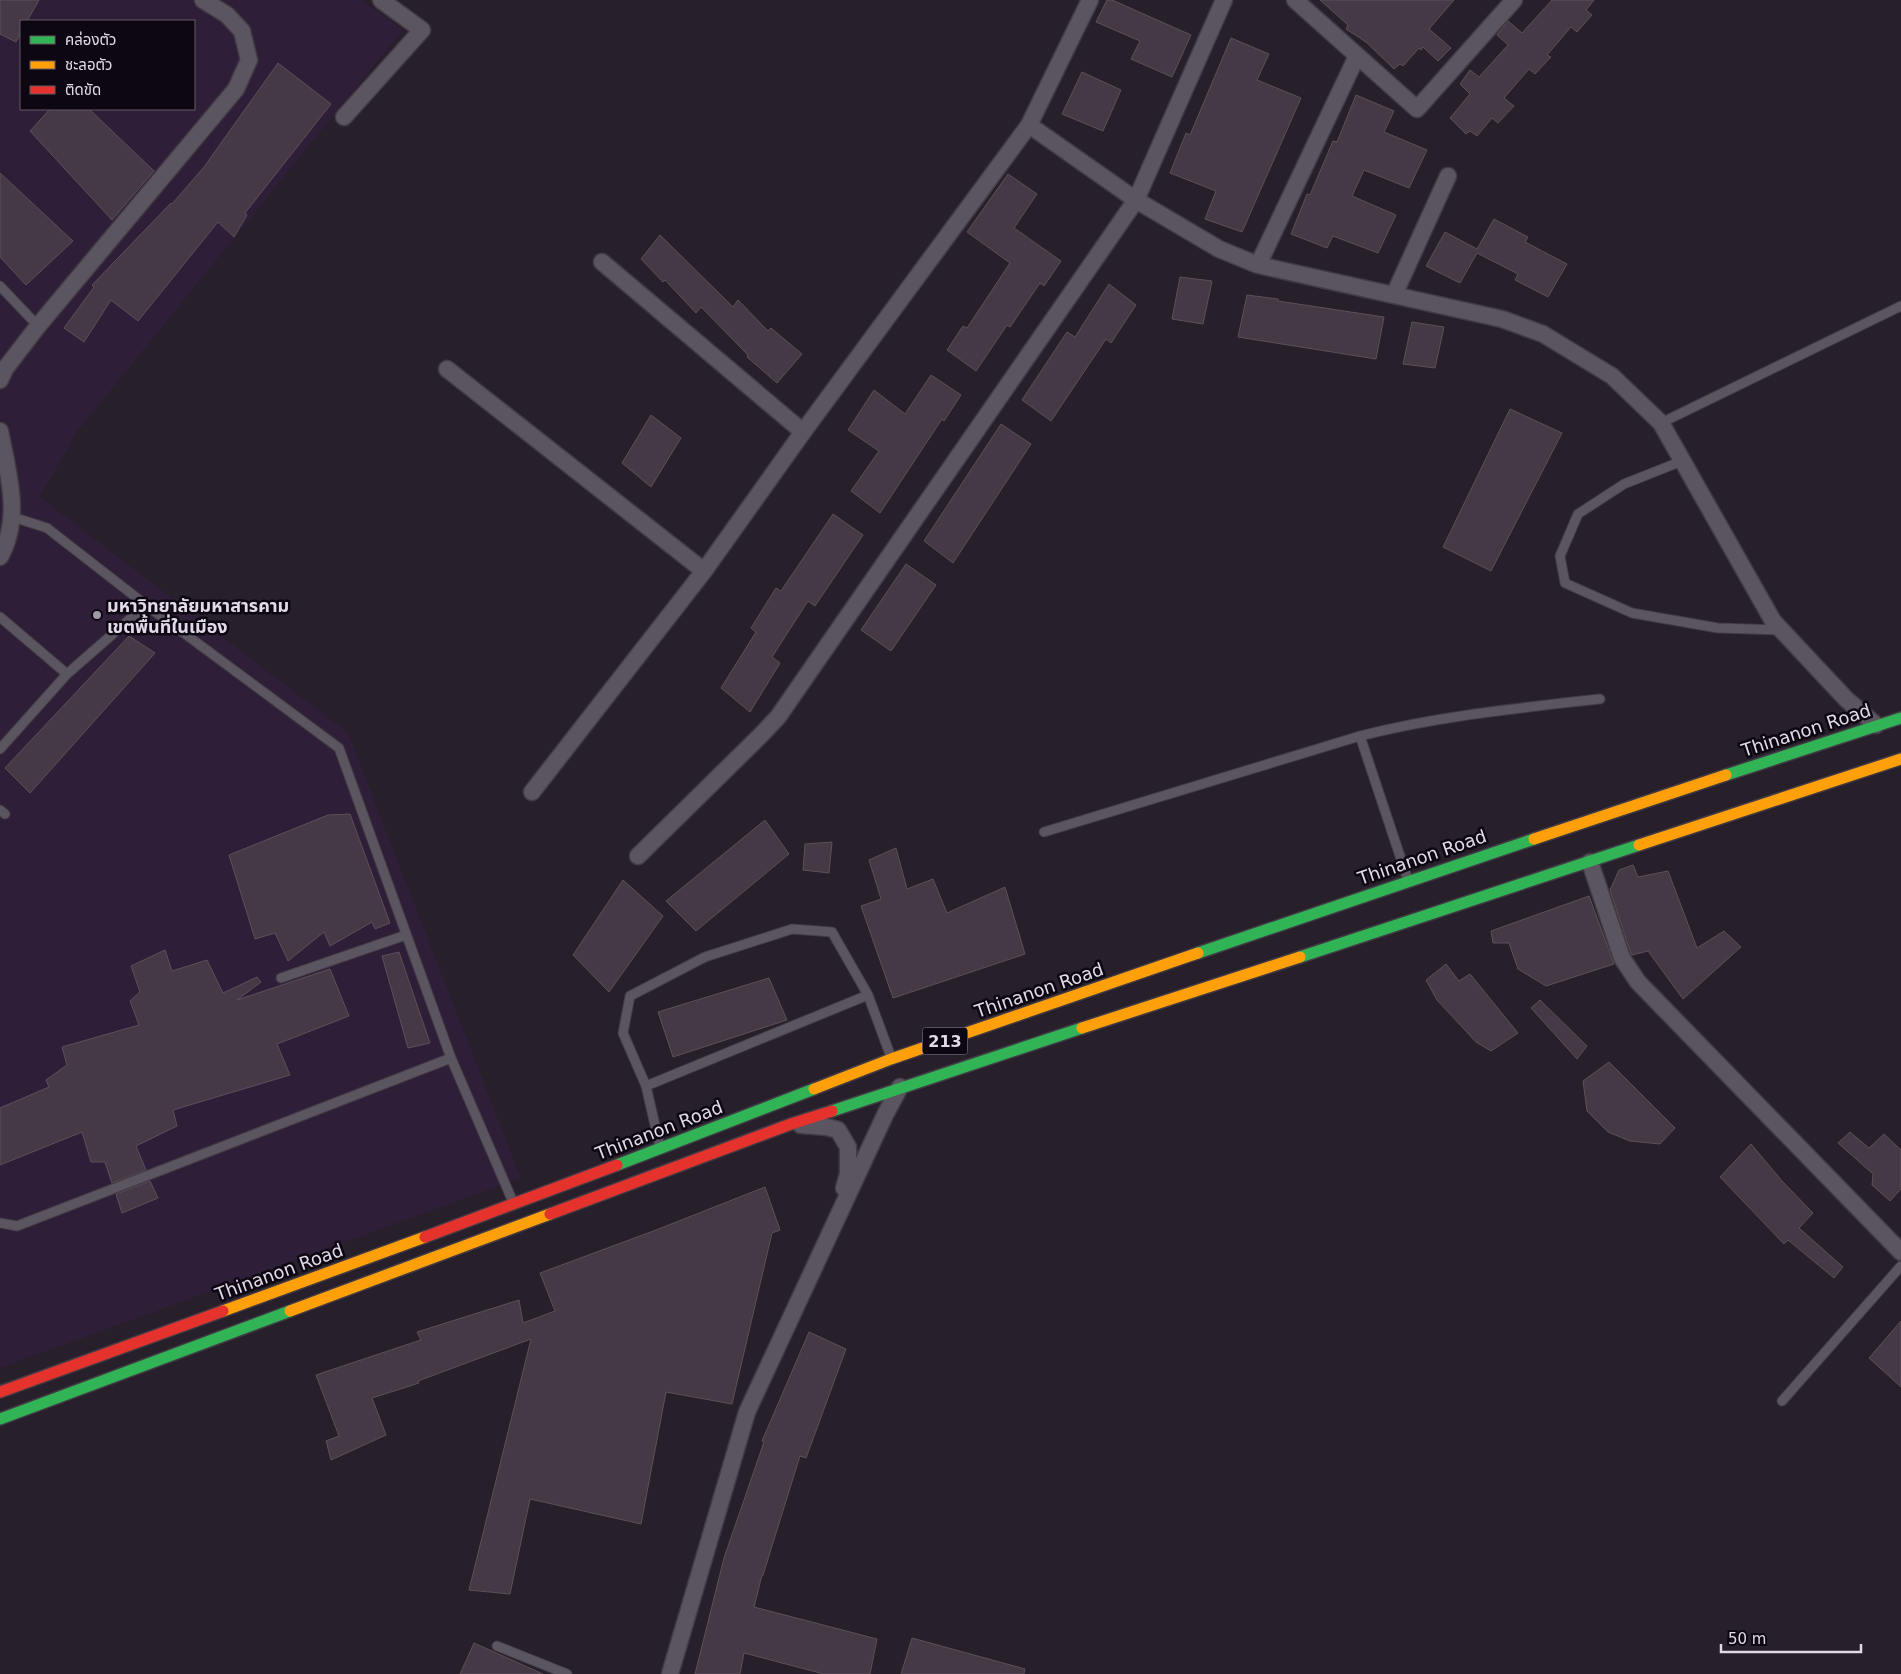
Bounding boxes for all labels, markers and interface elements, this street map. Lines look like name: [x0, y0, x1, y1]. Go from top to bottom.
legend: [20, 20, 195, 110]
text: คล่องตัว: [65, 31, 116, 49]
text: ชะลอตัว: [65, 56, 112, 74]
text: ติดขัด: [65, 81, 101, 99]
place label: มหาวิทยาลัยมหาสารคาม เขตพื้นที่ในเมือง: [107, 595, 289, 637]
marker: มหาวิทยาลัยมหาสารคาม เขตพื้นที่ในเมือง: [91, 609, 103, 621]
street label: Thinanon Road: [1738, 699, 1873, 761]
street label: Thinanon Road: [1354, 825, 1489, 889]
street label: Thinanon Road: [971, 958, 1106, 1022]
road number: 213: [922, 1028, 968, 1054]
street label: Thinanon Road: [591, 1096, 726, 1164]
street label: Thinanon Road: [211, 1239, 346, 1305]
scale bar: [1721, 1622, 1861, 1654]
text: 50 m: [1728, 1630, 1766, 1648]

